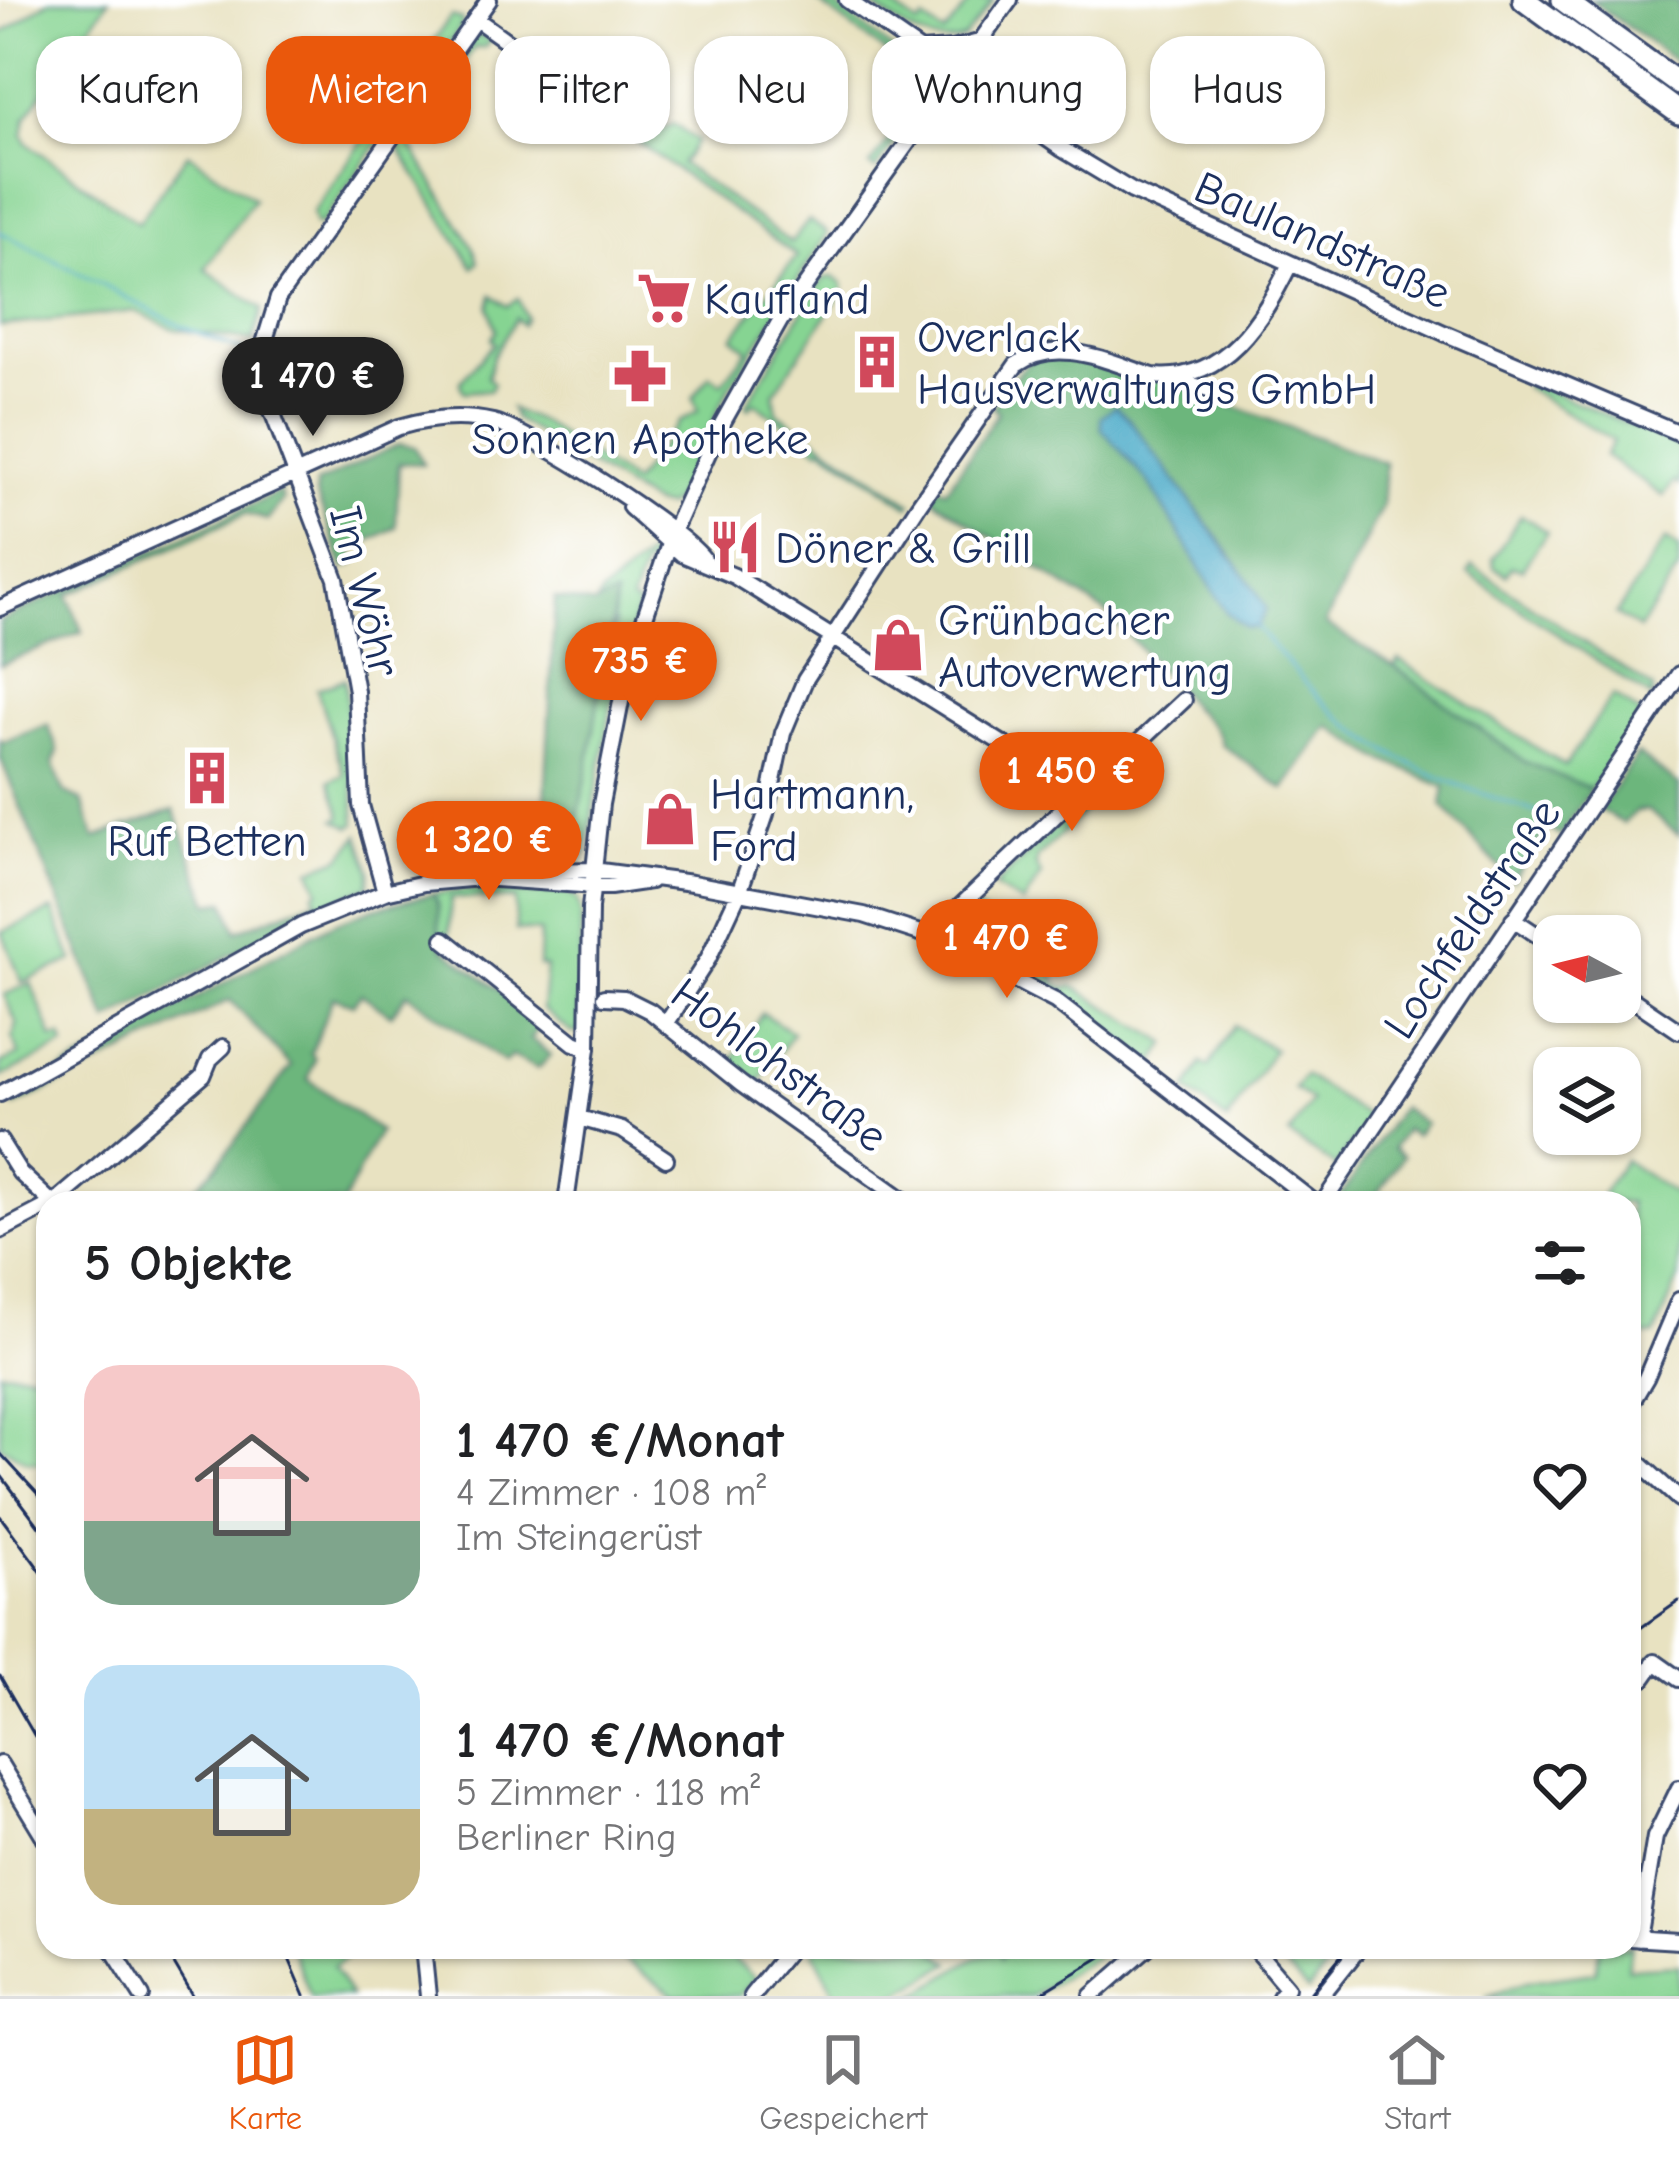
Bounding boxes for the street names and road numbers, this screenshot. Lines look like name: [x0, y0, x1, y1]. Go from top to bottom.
street label: Baulandstraße: [1187, 160, 1458, 319]
street label: Im Wöhr: [319, 501, 411, 682]
street label: Lochfeldstraße: [1373, 789, 1571, 1048]
street label: Hohlohstraße: [661, 967, 897, 1163]

